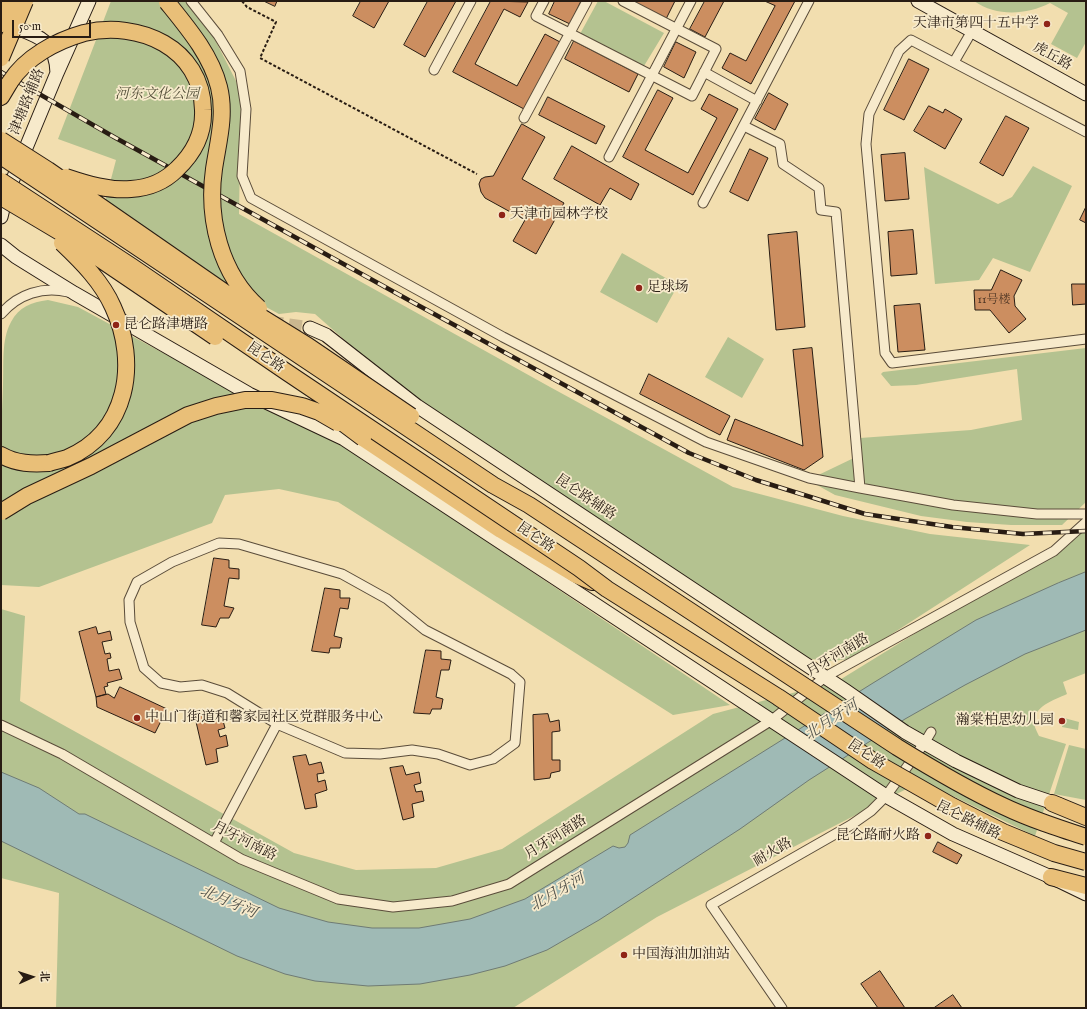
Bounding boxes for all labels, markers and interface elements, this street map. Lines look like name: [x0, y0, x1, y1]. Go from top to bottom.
scale bar: [14, 12, 93, 38]
place label: 天津市第四十五中学: [913, 16, 1039, 32]
text: 50 m: [19, 19, 41, 34]
marker: 天津市第四十五中学: [1042, 19, 1052, 29]
street label: 虎丘路: [1030, 39, 1074, 75]
street label: 津塘路辅路: [7, 66, 49, 138]
park label: 河东文化公园: [115, 87, 199, 103]
place label: 天津市园林学校: [510, 207, 608, 223]
marker: 天津市园林学校: [497, 210, 507, 220]
place label: 足球场: [647, 280, 689, 296]
marker: 足球场: [634, 283, 644, 293]
house number: 11号楼: [978, 294, 1010, 308]
place label: 昆仑路津塘路: [124, 317, 208, 333]
marker: 昆仑路津塘路: [111, 320, 121, 330]
street label: 昆仑路: [243, 339, 287, 377]
street label: 昆仑路辅路: [551, 471, 619, 525]
street label: 昆仑路: [513, 519, 557, 557]
street label: 月牙河南路: [804, 631, 872, 681]
water label: 北月牙河: [802, 697, 862, 745]
place label: 中山门街道和馨家园社区党群服务中心: [145, 710, 383, 726]
marker: 中山门街道和馨家园社区党群服务中心: [132, 713, 142, 723]
place label: 瀚棠柏思幼儿园: [956, 713, 1054, 729]
marker: 瀚棠柏思幼儿园: [1057, 716, 1067, 726]
street label: 昆仑路: [844, 737, 888, 773]
street label: 昆仑路辅路: [933, 798, 1003, 844]
street label: 月牙河南路: [522, 812, 590, 864]
street label: 月牙河南路: [209, 819, 279, 865]
place label: 昆仑路耐火路: [836, 828, 920, 844]
marker: 昆仑路耐火路: [923, 831, 933, 841]
street label: 耐火路: [751, 835, 795, 871]
water label: 北月牙河: [528, 870, 588, 916]
water label: 北月牙河: [197, 883, 259, 923]
place label: 中国海油加油站: [632, 947, 730, 963]
marker: 中国海油加油站: [619, 950, 629, 960]
north arrow: [12, 957, 52, 997]
text: 北: [37, 971, 51, 982]

